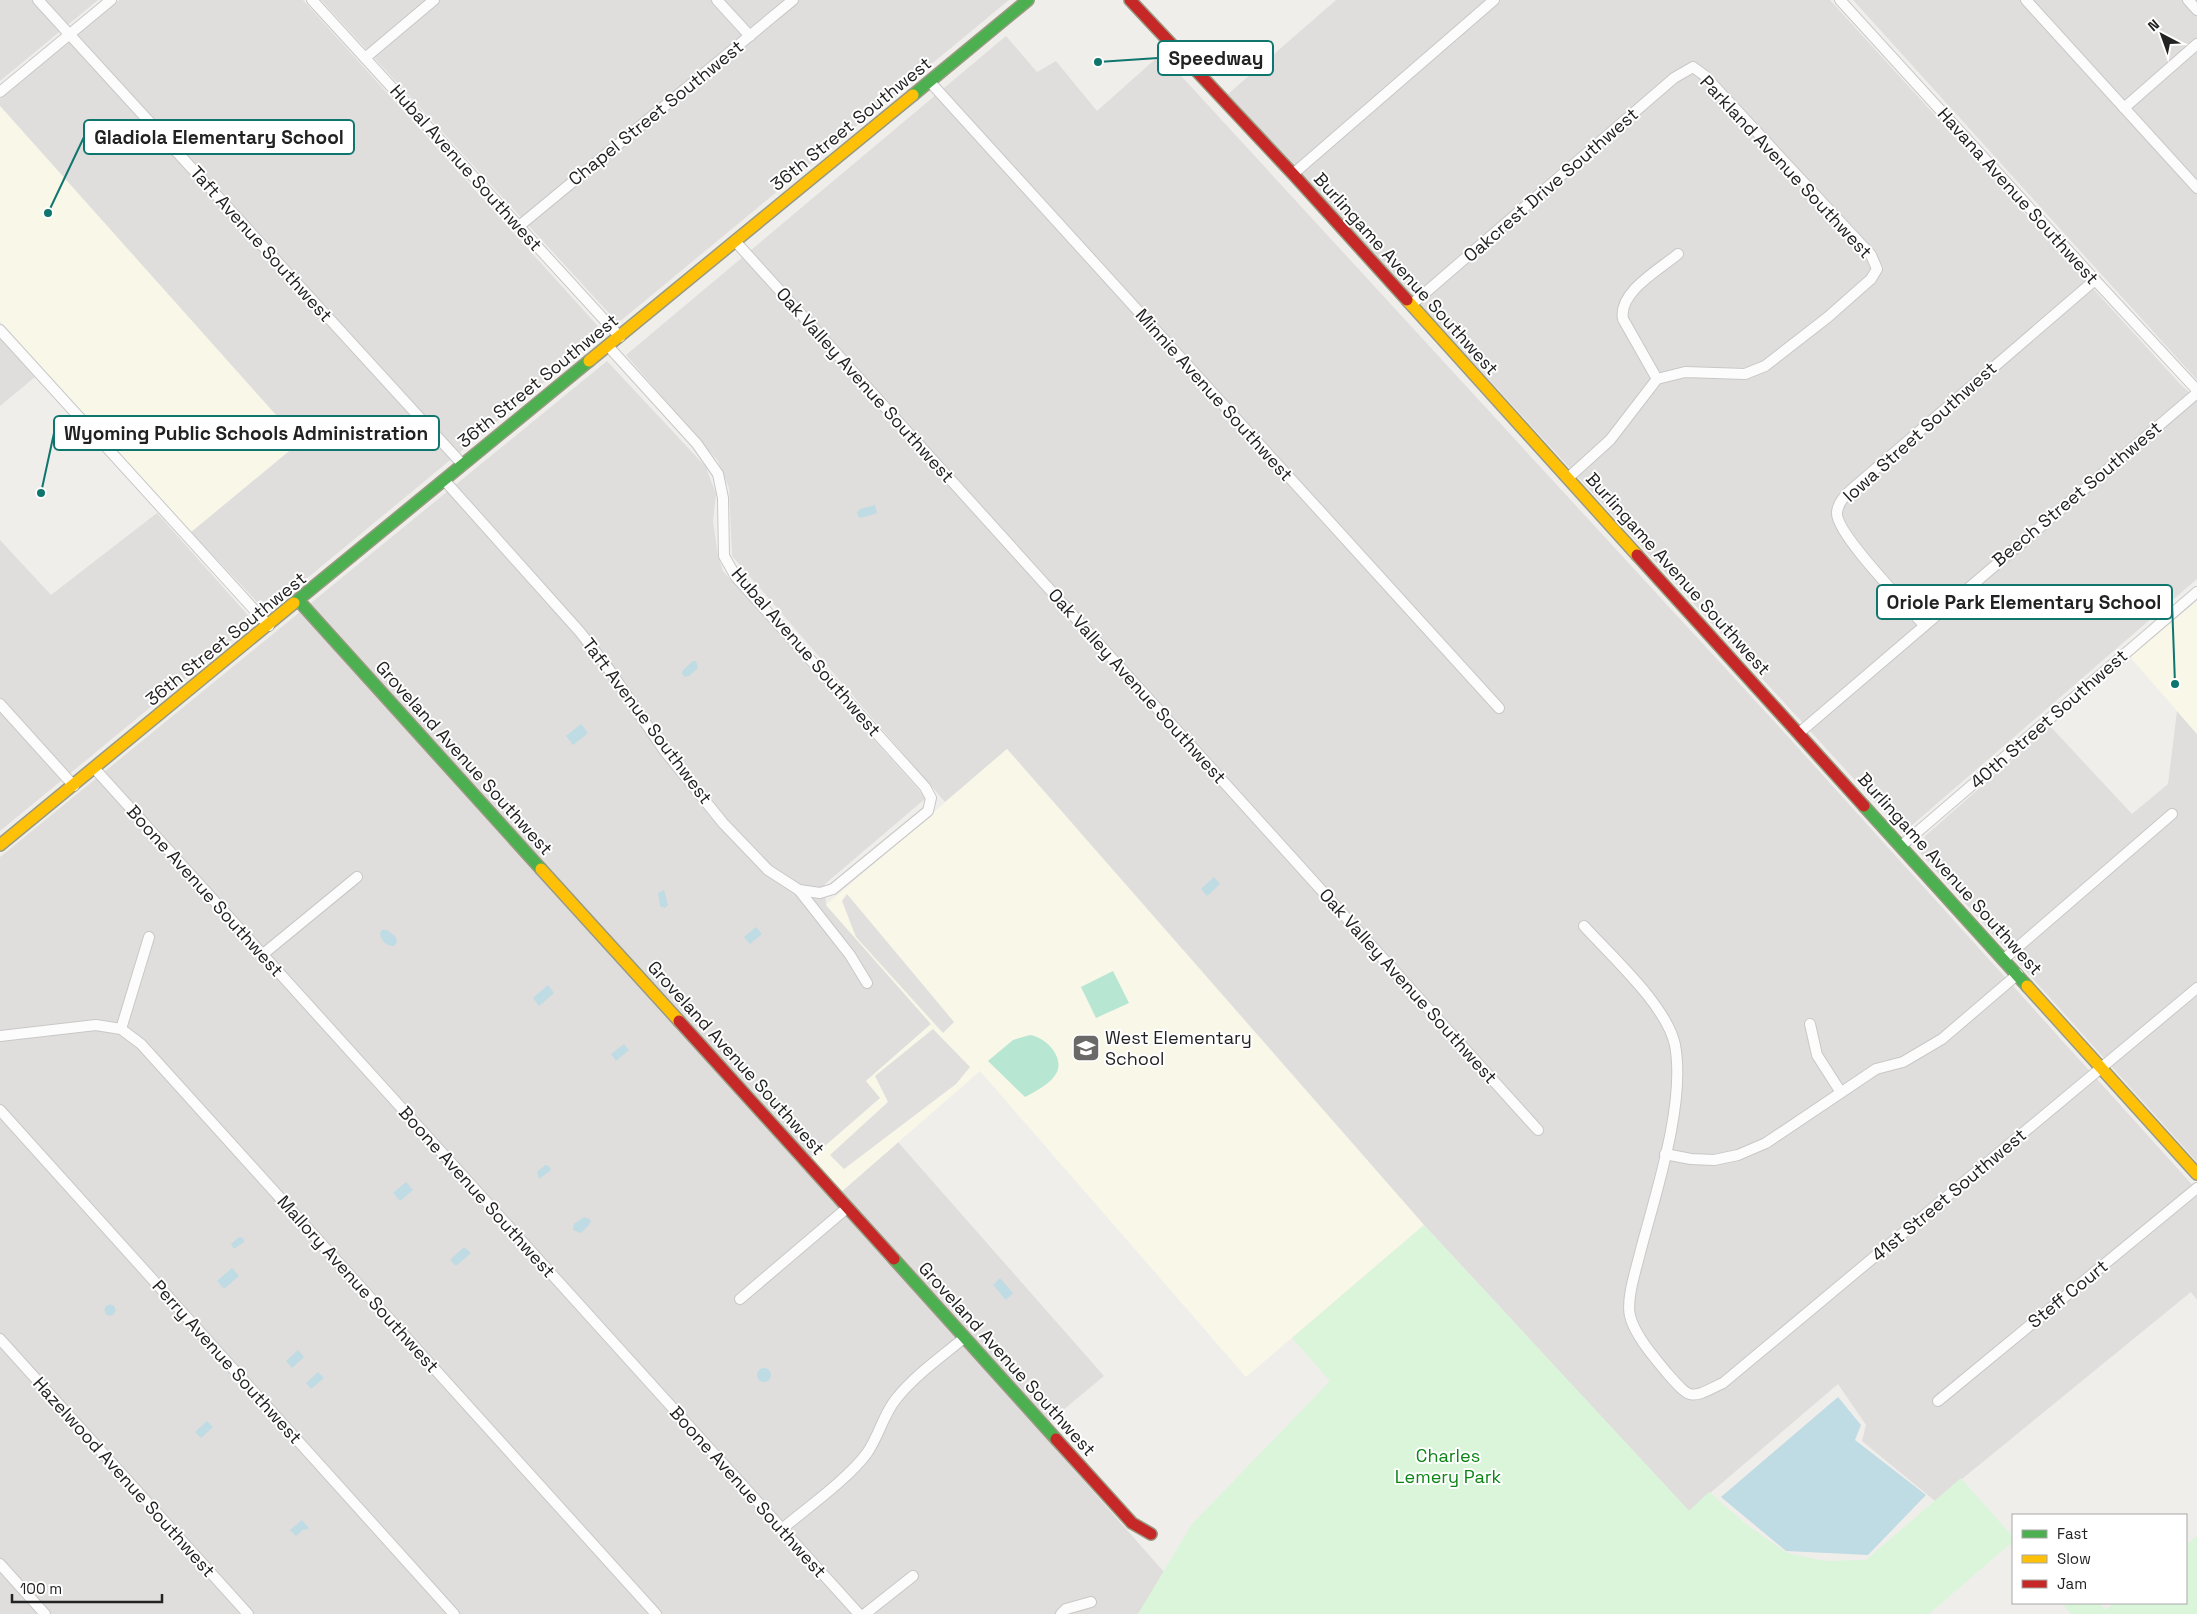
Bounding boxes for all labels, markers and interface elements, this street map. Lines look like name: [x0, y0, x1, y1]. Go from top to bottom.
north arrow: [2137, 10, 2187, 60]
text: N: [2144, 15, 2163, 35]
street label: Chapel Street Southwest: [563, 35, 748, 190]
callout: Speedway: [1158, 41, 1273, 75]
text: Speedway: [1168, 46, 1264, 71]
street label: 36th Street Southwest: [766, 52, 936, 196]
street label: Parkland Avenue Southwest: [1695, 70, 1877, 263]
street label: Hubal Avenue Southwest: [385, 79, 547, 256]
street label: Oakcrest Drive Southwest: [1458, 102, 1643, 267]
street label: Havana Avenue Southwest: [1933, 102, 2104, 289]
callout: Gladiola Elementary School: [84, 120, 354, 154]
text: Gladiola Elementary School: [94, 125, 344, 150]
street label: Taft Avenue Southwest: [185, 161, 338, 326]
street label: Burlingame Avenue Southwest: [1309, 167, 1504, 380]
street label: Oak Valley Avenue Southwest: [771, 282, 959, 487]
street label: Minnie Avenue Southwest: [1131, 304, 1298, 486]
street label: 36th Street Southwest: [453, 309, 623, 453]
street label: Iowa Street Southwest: [1838, 356, 2001, 507]
callout: Wyoming Public Schools Administration: [54, 416, 439, 450]
street label: Beech Street Southwest: [1987, 416, 2166, 571]
text: Wyoming Public Schools Administration: [64, 421, 428, 446]
street label: Burlingame Avenue Southwest: [1581, 467, 1776, 680]
street label: Hubal Avenue Southwest: [727, 562, 886, 741]
street label: 36th Street Southwest: [141, 567, 311, 711]
street label: Oak Valley Avenue Southwest: [1043, 583, 1231, 788]
callout: Oriole Park Elementary School: [1877, 585, 2172, 619]
text: Oriole Park Elementary School: [1887, 590, 2161, 615]
street label: Taft Avenue Southwest: [577, 633, 717, 808]
street label: 40th Street Southwest: [1965, 644, 2132, 793]
street label: Groveland Avenue Southwest: [371, 656, 558, 860]
street label: Burlingame Avenue Southwest: [1853, 767, 2048, 980]
street label: Boone Avenue Southwest: [122, 800, 289, 981]
street label: Oak Valley Avenue Southwest: [1314, 883, 1502, 1088]
street label: Groveland Avenue Southwest: [643, 956, 830, 1160]
place label: West Elementary School: [1105, 1026, 1252, 1070]
school or university icon: West Elementary School: [1071, 1033, 1101, 1063]
street label: Boone Avenue Southwest: [394, 1101, 561, 1282]
street label: 41st Street Southwest: [1867, 1123, 2031, 1266]
street label: Mallory Avenue Southwest: [273, 1190, 444, 1377]
street label: Steff Court: [2023, 1254, 2112, 1333]
street label: Groveland Avenue Southwest: [914, 1257, 1101, 1461]
street label: Perry Avenue Southwest: [147, 1275, 307, 1449]
street label: Hazelwood Avenue Southwest: [28, 1372, 220, 1582]
street label: Boone Avenue Southwest: [665, 1401, 832, 1582]
park label: Charles Lemery Park: [1395, 1444, 1502, 1488]
legend: [2012, 1514, 2187, 1604]
text: Fast: [2057, 1524, 2088, 1543]
text: Slow: [2057, 1549, 2091, 1568]
scale bar: [12, 1572, 162, 1604]
text: Jam: [2057, 1574, 2087, 1593]
text: 100 m: [20, 1579, 62, 1598]

